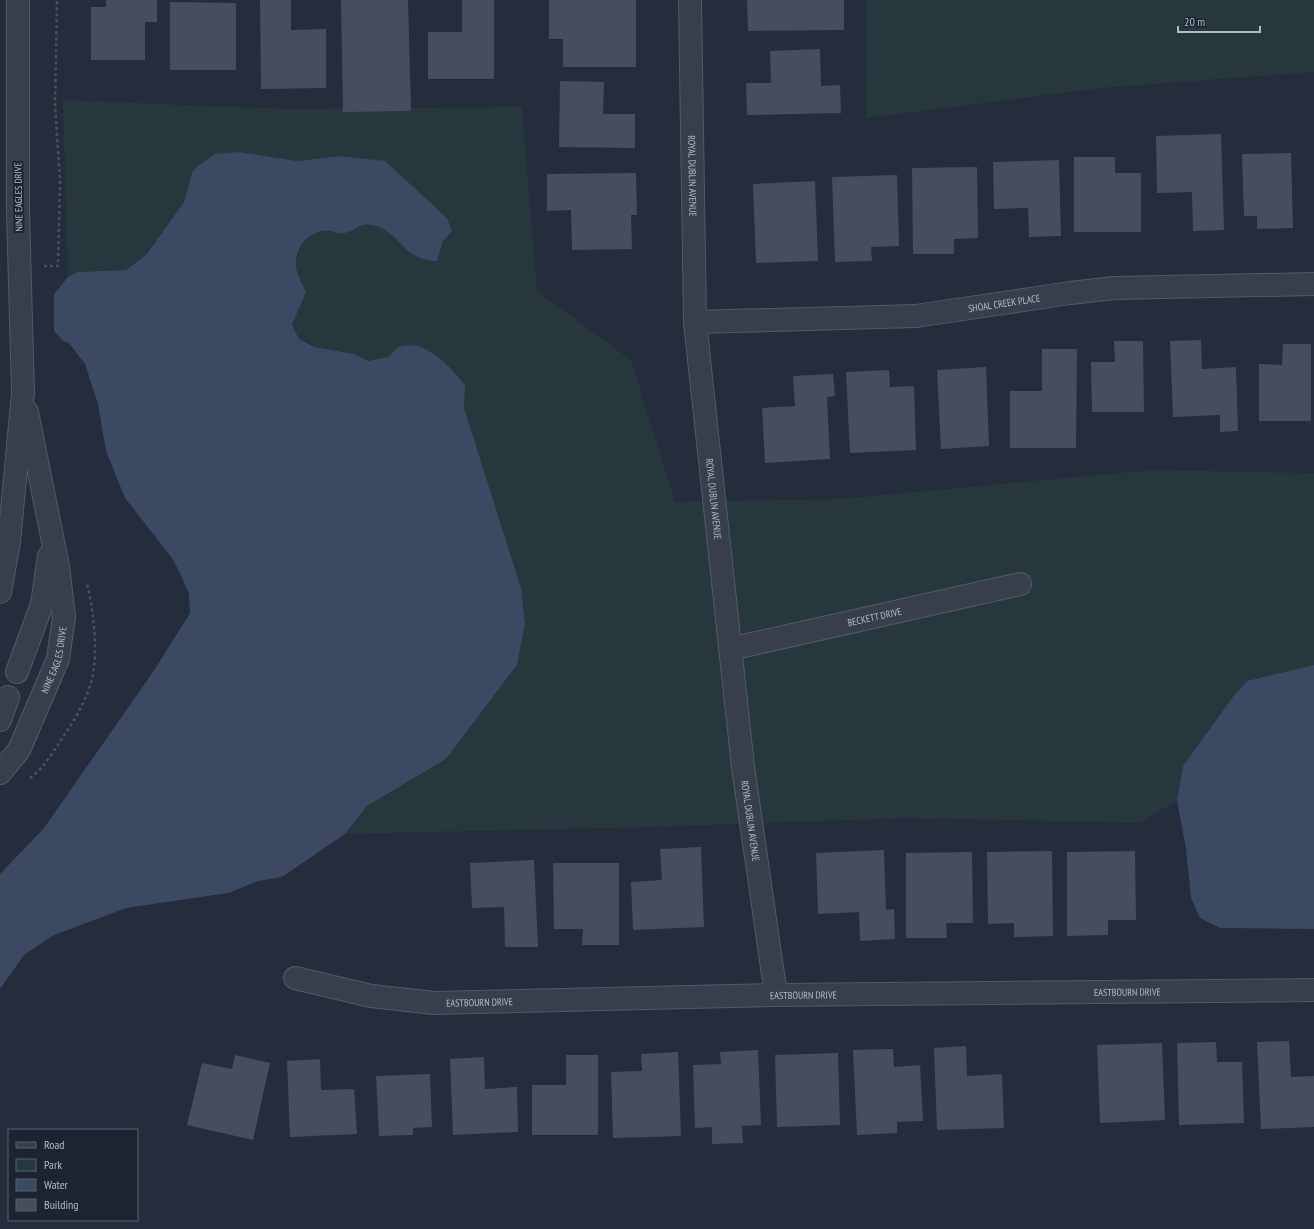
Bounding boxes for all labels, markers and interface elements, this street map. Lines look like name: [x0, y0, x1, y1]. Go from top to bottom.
scale bar: [1178, 8, 1260, 34]
text: 20 m: [1184, 14, 1205, 29]
street label: ROYAL DUBLIN AVENUE: [685, 135, 699, 217]
street label: NINE EAGLES DRIVE: [11, 162, 26, 232]
street label: SHOAL CREEK PLACE: [967, 292, 1041, 315]
street label: ROYAL DUBLIN AVENUE: [703, 458, 724, 540]
street label: BECKETT DRIVE: [846, 605, 903, 629]
street label: NINE EAGLES DRIVE: [38, 626, 70, 695]
street label: ROYAL DUBLIN AVENUE: [738, 780, 763, 862]
street label: EASTBOURN DRIVE: [1094, 985, 1161, 999]
street label: EASTBOURN DRIVE: [770, 988, 837, 1002]
street label: EASTBOURN DRIVE: [446, 995, 513, 1010]
legend: [8, 1129, 138, 1221]
text: Road: [44, 1137, 64, 1152]
text: Park: [44, 1157, 62, 1172]
text: Water: [44, 1177, 69, 1192]
text: Building: [44, 1197, 79, 1212]

